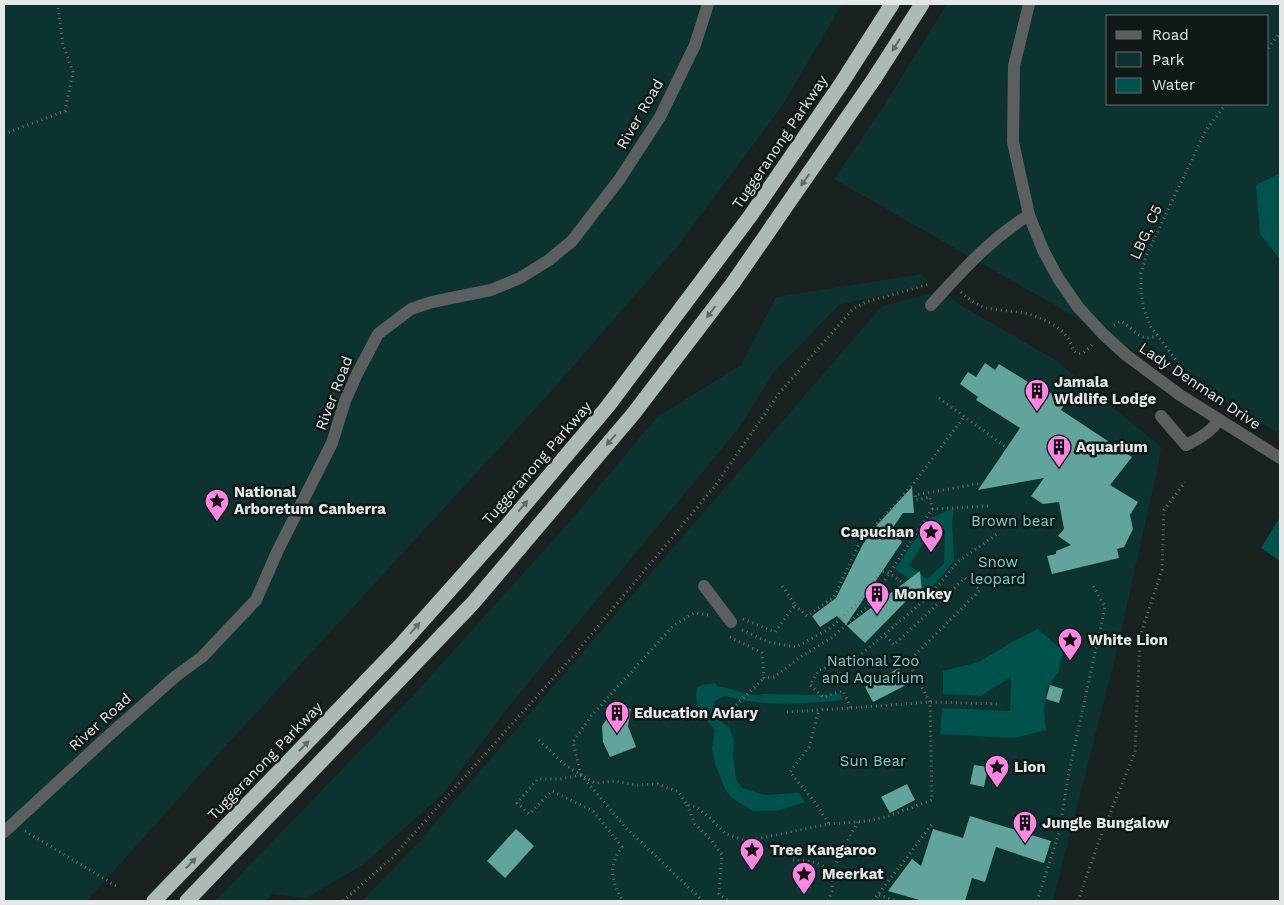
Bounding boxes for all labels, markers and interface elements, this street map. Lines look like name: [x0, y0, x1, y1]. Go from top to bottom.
legend: [1106, 15, 1269, 105]
text: Road: [1152, 26, 1189, 44]
one-way arrow: [891, 38, 901, 52]
text: Park: [1152, 51, 1185, 69]
street label: Tuggeranong Parkway: [729, 71, 832, 212]
street label: River Road: [613, 76, 667, 152]
text: Water: [1152, 76, 1195, 94]
one-way arrow: [800, 173, 810, 187]
street label: LBG, C5: [1126, 202, 1166, 262]
one-way arrow: [706, 305, 716, 319]
street label: Lady Denman Drive: [1136, 339, 1264, 433]
street label: River Road: [312, 353, 356, 433]
place label: Jamala Wldlife Lodge: [1054, 373, 1156, 408]
building icon: Jamala Wldlife Lodge: [1024, 378, 1050, 412]
street label: Tuggeranong Parkway: [479, 397, 596, 528]
one-way arrow: [606, 434, 617, 446]
building icon: Aquarium: [1046, 434, 1072, 468]
place label: Aquarium: [1076, 438, 1148, 456]
place label: National Arboretum Canberra: [234, 483, 386, 518]
place icon: National Arboretum Canberra: [204, 488, 230, 522]
one-way arrow: [517, 501, 529, 513]
park label: Brown bear: [971, 512, 1055, 530]
place icon: Capuchan: [918, 519, 944, 553]
place label: Capuchan: [841, 523, 914, 541]
park label: Snow leopard: [970, 553, 1026, 588]
building icon: Monkey: [864, 581, 890, 615]
place label: Monkey: [894, 585, 952, 603]
one-way arrow: [409, 623, 421, 635]
place icon: White Lion: [1057, 627, 1083, 661]
place label: White Lion: [1088, 631, 1168, 649]
park label: National Zoo and Aquarium: [822, 652, 924, 687]
street label: River Road: [65, 689, 135, 755]
street label: Tuggeranong Parkway: [204, 698, 326, 824]
building icon: Education Aviary: [604, 700, 630, 734]
place label: Education Aviary: [634, 704, 758, 722]
one-way arrow: [297, 740, 309, 752]
park label: Sun Bear: [840, 752, 906, 770]
place icon: Lion: [984, 754, 1010, 788]
place label: Lion: [1014, 758, 1046, 776]
building icon: Jungle Bungalow: [1012, 810, 1038, 844]
place label: Jungle Bungalow: [1042, 814, 1170, 832]
place icon: Tree Kangaroo: [739, 837, 765, 871]
place label: Tree Kangaroo: [770, 841, 877, 859]
one-way arrow: [185, 858, 197, 870]
place icon: Meerkat: [791, 861, 817, 895]
place label: Meerkat: [822, 865, 884, 883]

